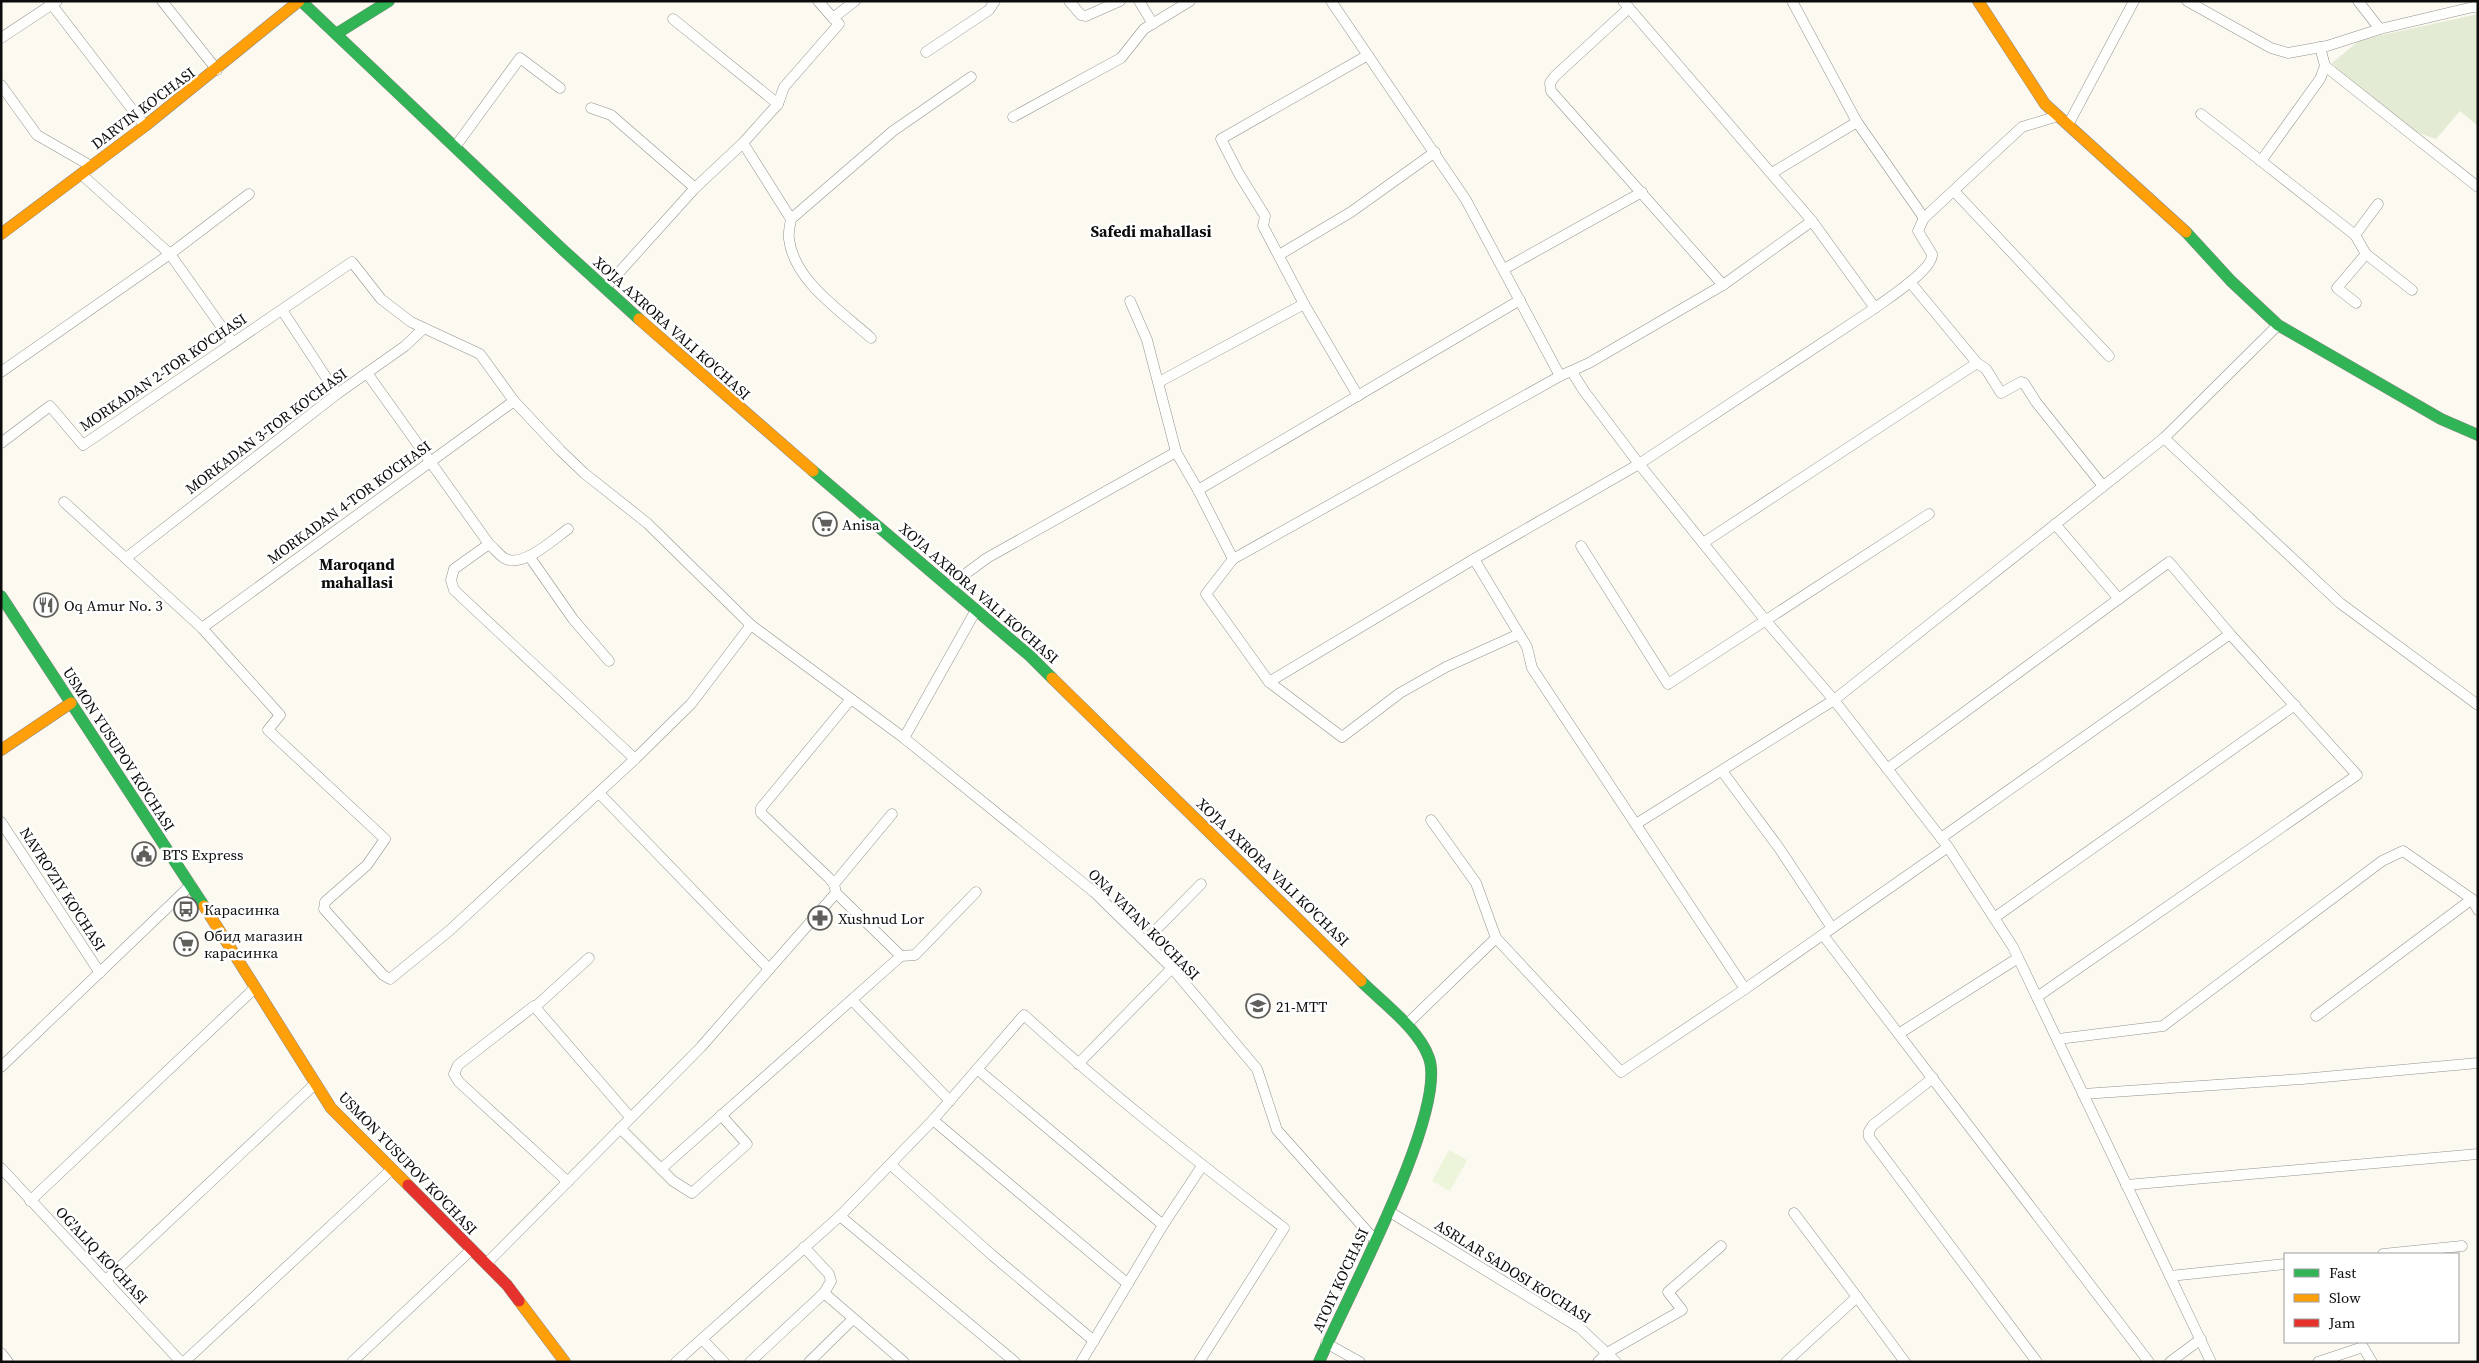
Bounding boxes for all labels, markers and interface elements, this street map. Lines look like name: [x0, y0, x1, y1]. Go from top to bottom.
street label: DARVIN KO'CHASI: [87, 62, 199, 154]
district label: Safedi mahallasi: [1090, 220, 1212, 242]
street label: XO'JA AXRORA VALI KO'CHASI: [589, 252, 755, 404]
street label: MORKADAN 2-TOR KO'CHASI: [75, 308, 251, 436]
street label: MORKADAN 3-TOR KO'CHASI: [181, 363, 351, 499]
street label: MORKADAN 4-TOR KO'CHASI: [263, 435, 435, 569]
supermarket icon: Anisa: [812, 511, 838, 537]
place label: Anisa: [842, 514, 880, 535]
street label: XO'JA AXRORA VALI KO'CHASI: [895, 518, 1063, 668]
district label: Maroqand mahallasi: [319, 553, 395, 593]
restaurant icon: Oq Amur No. 3: [33, 592, 59, 618]
place label: Oq Amur No. 3: [64, 595, 163, 616]
street label: USMON YUSUPOV KO'CHASI: [58, 663, 180, 835]
street label: XO'JA AXRORA VALI KO'CHASI: [1192, 793, 1354, 951]
street label: NAVRO'ZIY KO'CHASI: [15, 823, 111, 955]
public building icon: BTS Express: [131, 841, 157, 867]
place label: BTS Express: [162, 844, 244, 865]
street label: ONA VATAN KO'CHASI: [1084, 864, 1204, 984]
bus stop icon: Карасинка: [173, 896, 199, 922]
place label: Карасинка: [204, 899, 280, 920]
pharmacy icon: Xushnud Lor: [807, 905, 833, 931]
place label: Xushnud Lor: [838, 908, 925, 929]
place label: Обид магазин карасинка: [204, 925, 303, 963]
supermarket icon: Обид магазин карасинка: [173, 931, 199, 957]
school or university icon: 21-MTT: [1245, 993, 1271, 1019]
place label: 21-MTT: [1276, 996, 1327, 1017]
street label: USMON YUSUPOV KO'CHASI: [334, 1087, 482, 1239]
street label: OG'ALIQ KO'CHASI: [51, 1202, 153, 1308]
street label: ASRLAR SADOSI KO'CHASI: [1431, 1214, 1595, 1328]
street label: ATOIY KO'CHASI: [1307, 1224, 1373, 1336]
legend: [2284, 1253, 2459, 1343]
text: Fast: [2329, 1262, 2356, 1283]
text: Slow: [2329, 1287, 2361, 1308]
text: Jam: [2328, 1312, 2356, 1333]

